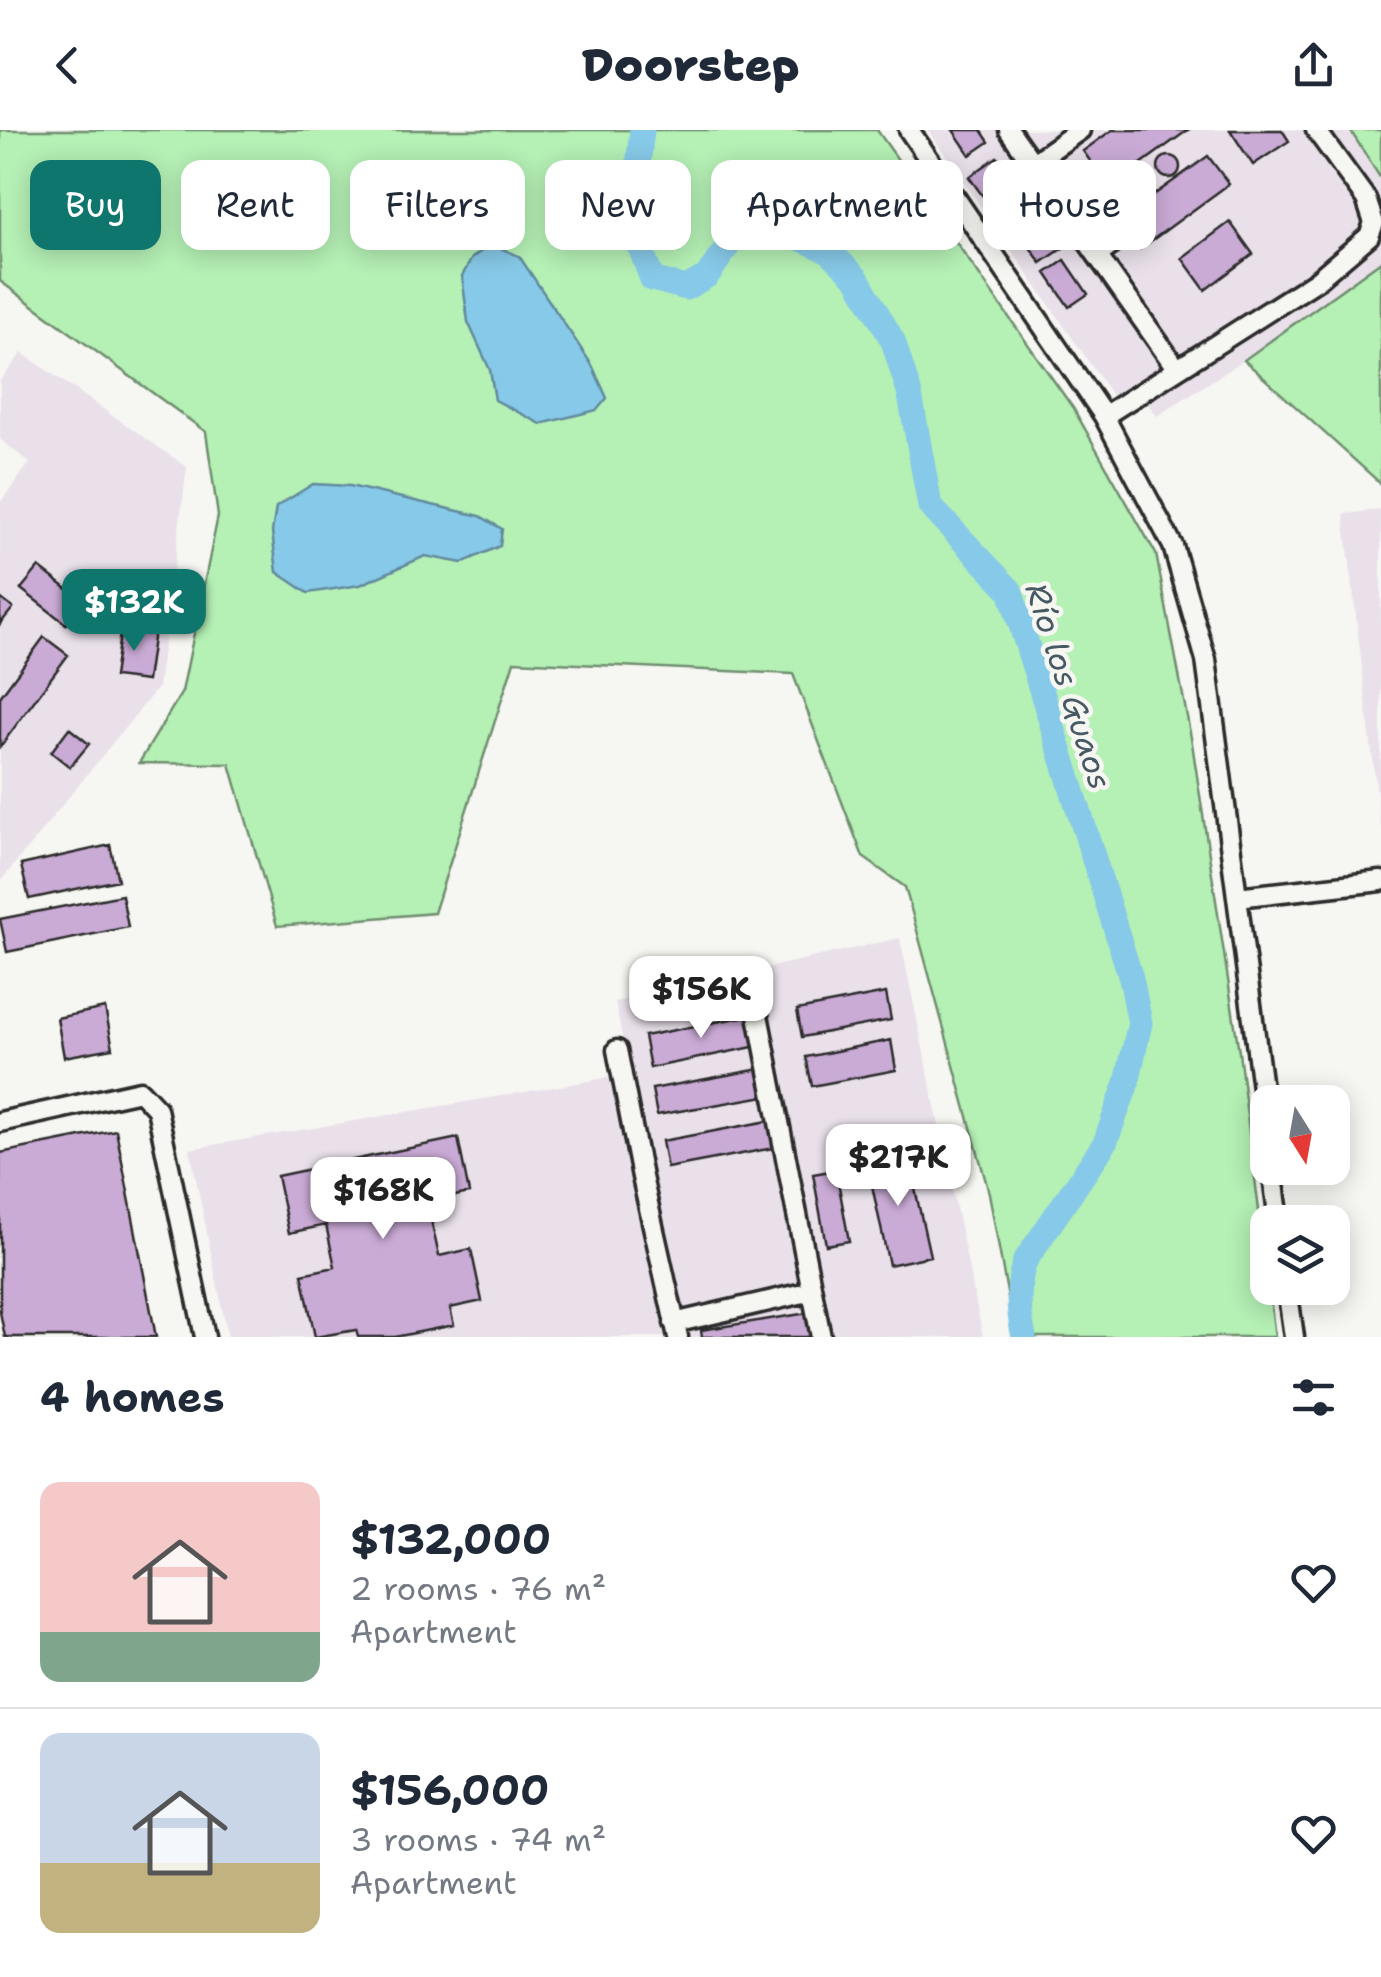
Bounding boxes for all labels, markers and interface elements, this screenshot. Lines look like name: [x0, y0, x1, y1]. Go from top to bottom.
text: Doorstep: [581, 35, 800, 95]
icon: back: [40, 38, 95, 93]
icon: share: [1286, 38, 1341, 93]
chip: Buy: [30, 160, 161, 250]
chip: Rent: [181, 160, 330, 250]
chip: Filters: [350, 160, 525, 250]
chip: New: [545, 160, 691, 250]
chip: Apartment: [711, 160, 963, 250]
chip: House: [983, 160, 1156, 250]
pin: $132K: [64, 569, 204, 654]
water label: Río los Guaos: [1015, 577, 1123, 795]
text: $132K: [84, 580, 184, 623]
pin: $156K: [631, 956, 771, 1041]
text: $156K: [651, 967, 751, 1010]
north arrow: [1250, 1085, 1350, 1185]
map controls: [1250, 1085, 1350, 1305]
pin: $217K: [828, 1124, 968, 1209]
text: $217K: [848, 1135, 948, 1178]
pin: $168K: [313, 1157, 453, 1242]
text: $168K: [333, 1168, 434, 1211]
button: layers: [1250, 1205, 1350, 1305]
text: 4 homes: [40, 1369, 225, 1425]
icon: filters: [1286, 1370, 1341, 1425]
text: $132,000: [350, 1511, 551, 1567]
icon: home: [120, 1522, 240, 1642]
icon: heart: [1286, 1555, 1341, 1610]
text: 2 rooms · 76 m²: [350, 1567, 606, 1610]
text: Apartment: [350, 1610, 517, 1653]
text: $156,000: [350, 1762, 549, 1818]
icon: home: [120, 1773, 240, 1893]
icon: heart: [1286, 1806, 1341, 1861]
text: 3 rooms · 74 m²: [350, 1818, 606, 1861]
text: Apartment: [350, 1861, 517, 1904]

